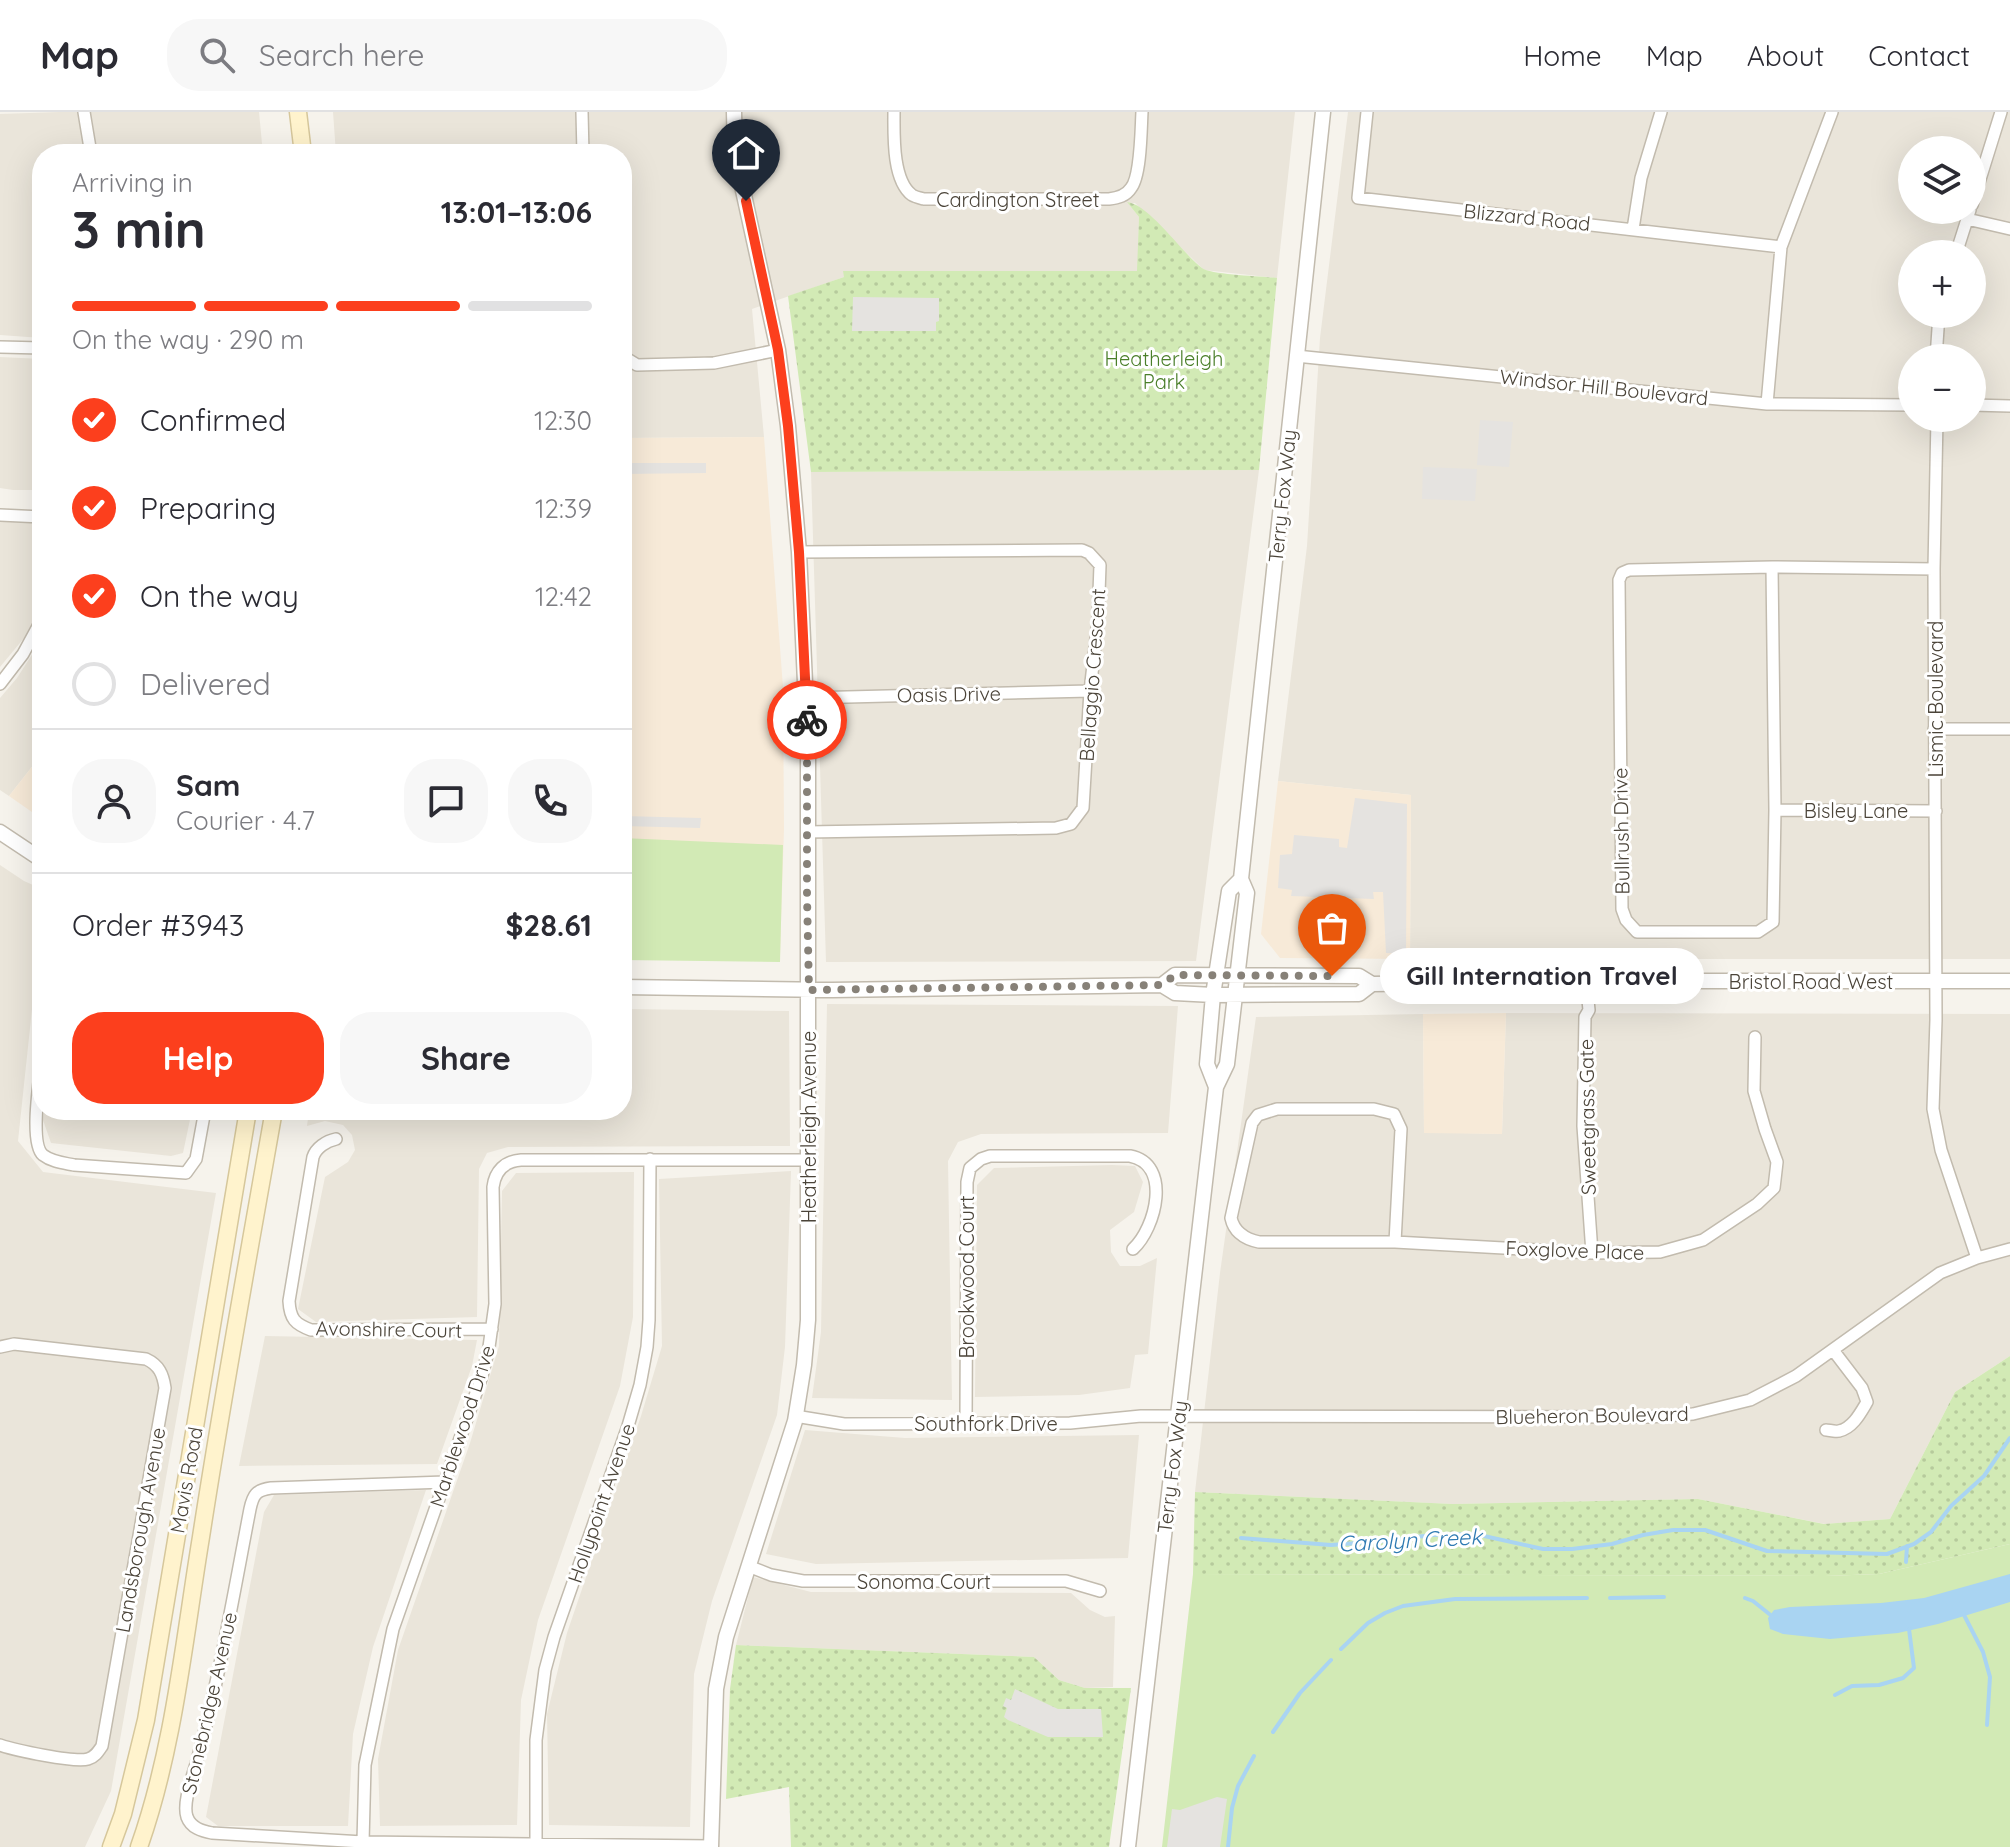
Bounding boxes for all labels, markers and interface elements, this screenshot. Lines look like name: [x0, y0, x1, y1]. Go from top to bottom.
search box: [167, 19, 727, 91]
text: Map: [40, 31, 119, 79]
icon: search: [195, 33, 239, 77]
text: Search here: [259, 36, 424, 74]
text: Home: [1523, 38, 1602, 73]
text: Map: [1646, 38, 1703, 73]
text: About: [1747, 38, 1824, 73]
text: Contact: [1868, 38, 1970, 73]
pin: [712, 119, 780, 201]
icon: home: [724, 131, 768, 175]
map controls: [1898, 136, 1986, 432]
button: layers: [1898, 136, 1986, 224]
text: Arriving in: [72, 166, 193, 199]
street label: Cardington Street: [936, 187, 1100, 212]
text: 13:01–13:06: [441, 193, 592, 231]
text: 3 min: [72, 196, 206, 261]
street label: Blizzard Road: [1462, 198, 1592, 236]
button: +: [1898, 240, 1986, 328]
text: On the way · 290 m: [72, 323, 304, 356]
button: −: [1898, 344, 1986, 432]
park label: Heatherleigh Park: [1105, 346, 1223, 394]
street label: Windsor Hill Boulevard: [1499, 364, 1709, 410]
icon: check: [72, 398, 116, 442]
text: Confirmed: [140, 401, 286, 439]
text: 12:30: [534, 404, 592, 437]
street label: Terry Fox Way: [1263, 428, 1301, 564]
icon: check: [72, 486, 116, 530]
text: Preparing: [140, 489, 276, 527]
text: 12:39: [535, 492, 592, 525]
icon: check: [72, 574, 116, 618]
text: On the way: [140, 577, 299, 615]
text: 12:42: [535, 580, 592, 613]
street label: Bellaggio Crescent: [1073, 587, 1111, 762]
street label: Lismic Boulevard: [1923, 621, 1948, 777]
text: Delivered: [140, 665, 271, 703]
courier: [767, 680, 847, 760]
street label: Oasis Drive: [897, 681, 1001, 707]
icon: bike: [785, 698, 829, 742]
button: person: [72, 759, 156, 843]
button: chat: [404, 759, 488, 843]
button: phone: [508, 759, 592, 843]
text: Sam: [176, 766, 240, 804]
street label: Bullrush Drive: [1607, 767, 1635, 895]
street label: Bisley Lane: [1804, 798, 1908, 823]
text: Courier · 4.7: [176, 804, 315, 837]
pin: [1298, 894, 1366, 976]
text: Order #3943: [72, 906, 244, 944]
text: $28.61: [505, 906, 592, 944]
icon: bag: [1310, 906, 1354, 950]
callout: Gill Internation Travel: [1380, 948, 1704, 1004]
text: Gill Internation Travel: [1406, 959, 1678, 992]
street label: Bristol Road West: [1729, 969, 1894, 994]
button: Help: [72, 1012, 324, 1104]
button: Share: [340, 1012, 592, 1104]
street label: Heatherleigh Avenue: [796, 1031, 821, 1223]
street label: Sweetgrass Gate: [1573, 1039, 1601, 1195]
street label: Brookwood Court: [954, 1195, 979, 1358]
street label: Foxglove Place: [1505, 1235, 1645, 1265]
street label: Avonshire Court: [316, 1315, 463, 1343]
street label: Marblewood Drive: [424, 1342, 500, 1510]
street label: Terry Fox Way: [1151, 1399, 1193, 1535]
street label: Blueheron Boulevard: [1495, 1401, 1689, 1429]
street label: Southfork Drive: [914, 1411, 1058, 1436]
street label: Hollypoint Avenue: [562, 1420, 640, 1586]
street label: Landsborough Avenue: [110, 1425, 170, 1635]
street label: Mavis Road: [164, 1425, 208, 1535]
water label: Carolyn Creek: [1337, 1522, 1485, 1558]
street label: Sonoma Court: [857, 1569, 991, 1594]
street label: Stonebridge Avenue: [176, 1609, 242, 1797]

